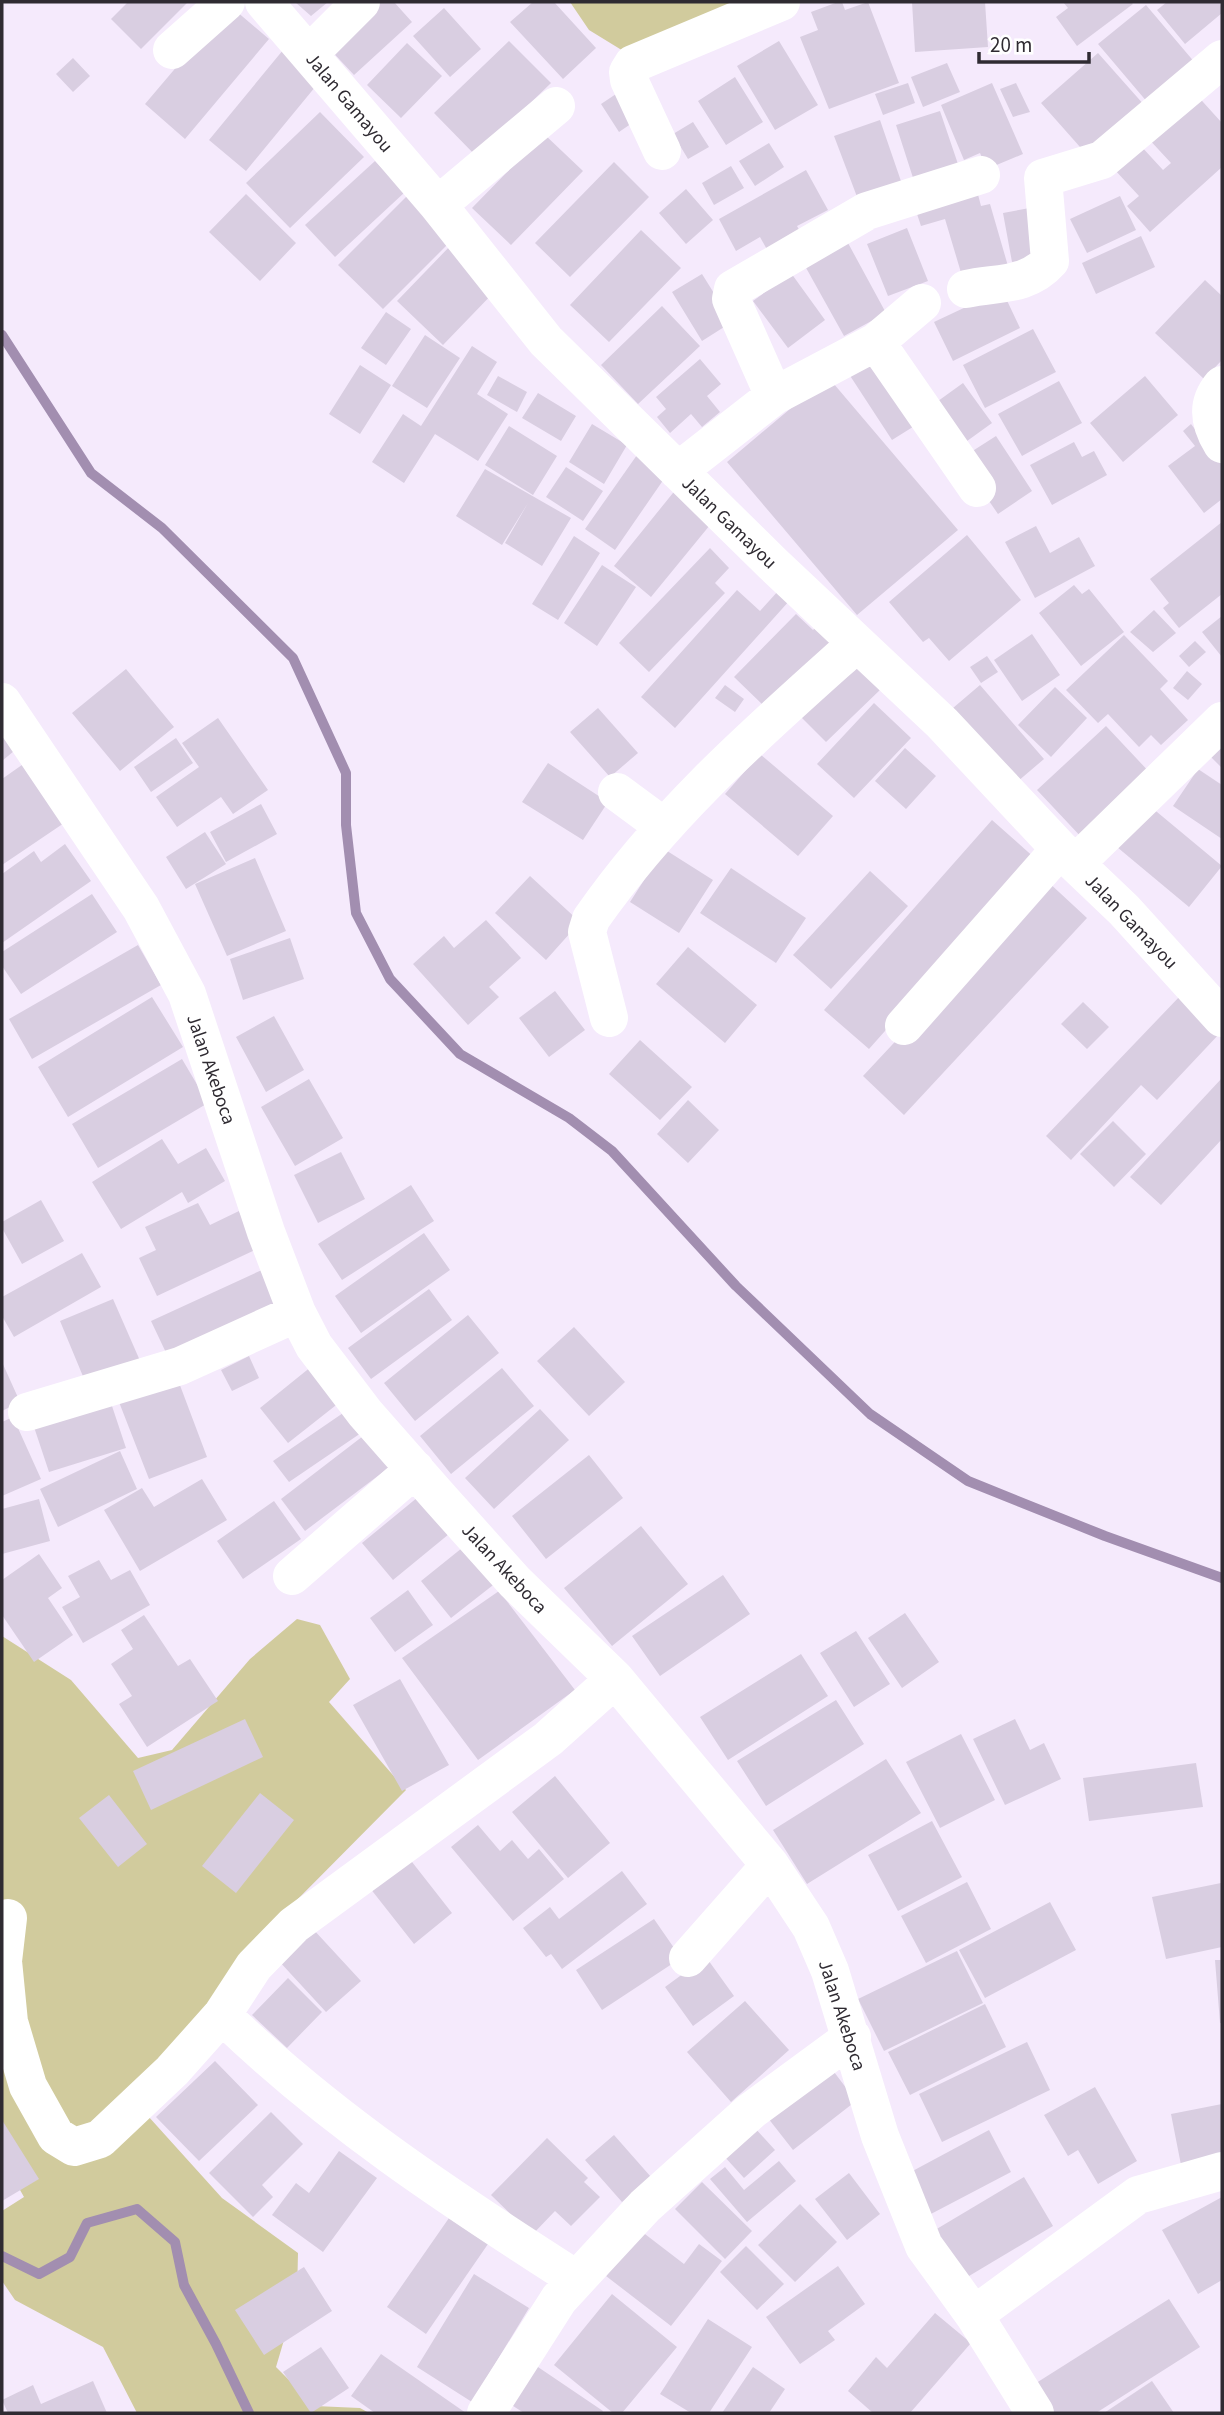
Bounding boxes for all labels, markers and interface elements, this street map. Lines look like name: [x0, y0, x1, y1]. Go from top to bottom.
scale bar: [979, 21, 1089, 65]
text: 20 m: [990, 30, 1032, 60]
street label: Jalan Gamayou: [299, 47, 399, 159]
street label: Jalan Gamayou: [675, 471, 783, 576]
street label: Jalan Gamayou: [1078, 868, 1183, 976]
street label: Jalan Akeboca: [179, 1011, 242, 1128]
street label: Jalan Akeboca: [455, 1518, 553, 1620]
street label: Jalan Akeboca: [811, 1957, 872, 2074]

